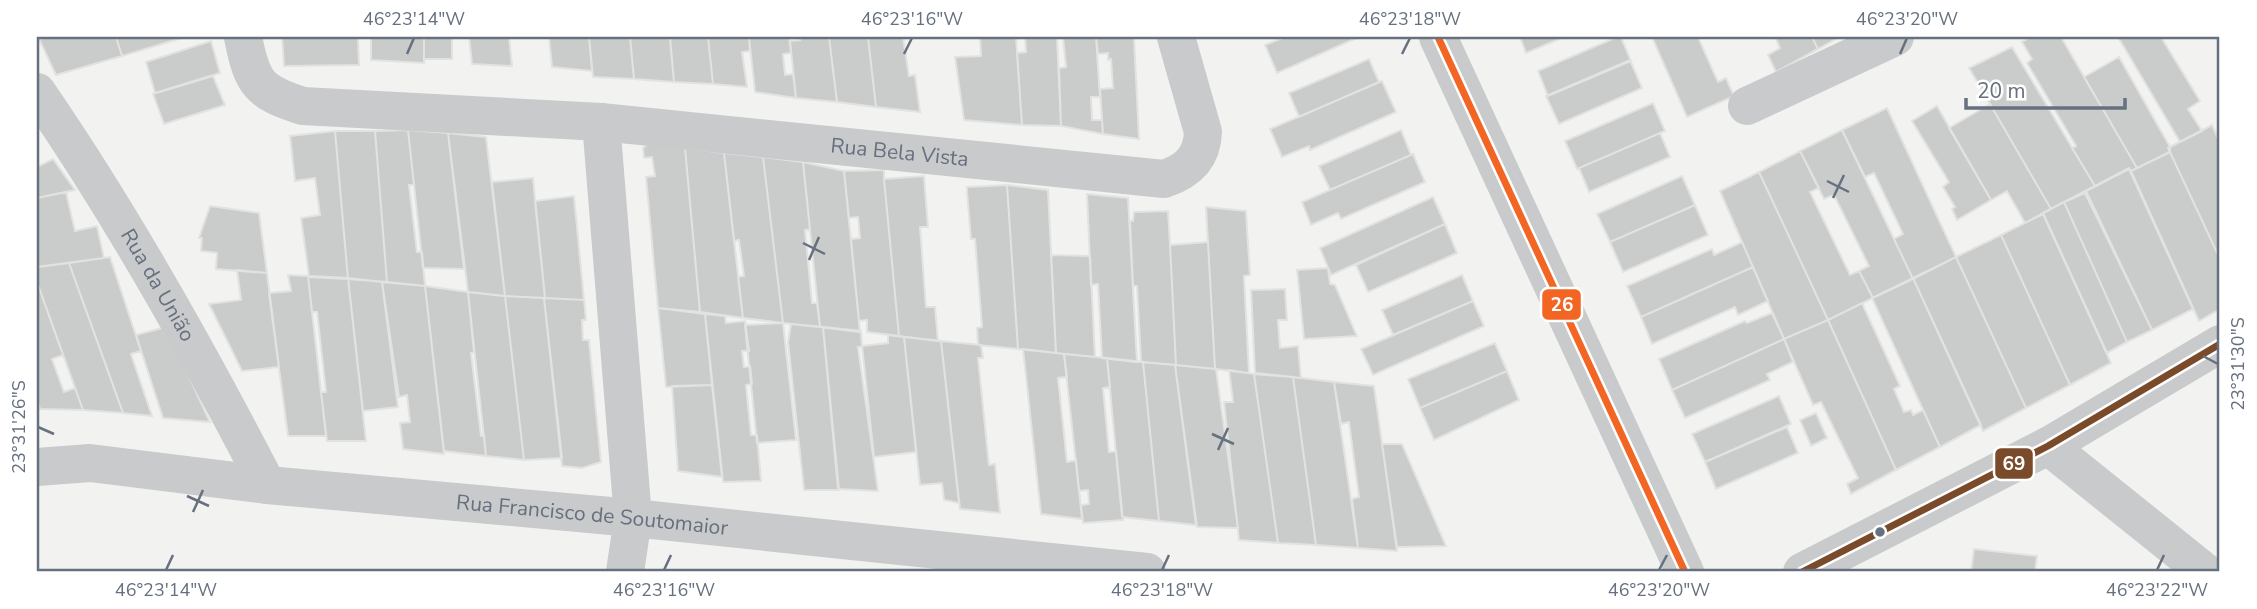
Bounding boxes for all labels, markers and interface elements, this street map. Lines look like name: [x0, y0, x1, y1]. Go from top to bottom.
text: 46°23'14"W: [363, 7, 465, 31]
text: 46°23'16"W: [861, 7, 963, 31]
text: 46°23'18"W: [1359, 7, 1461, 31]
text: 46°23'20"W: [1856, 7, 1958, 31]
scale bar: [1966, 66, 2126, 110]
text: 20 m: [1977, 77, 2026, 105]
street label: Rua Bela Vista: [829, 131, 970, 173]
street label: Rua da União: [114, 223, 202, 347]
line badge: 26: [1541, 288, 1582, 321]
text: 26: [1551, 292, 1573, 318]
text: 23°31'30"S: [2226, 317, 2250, 411]
text: 23°31'26"S: [7, 380, 31, 474]
line badge: 69: [1994, 447, 2034, 480]
text: 69: [2003, 451, 2025, 477]
street label: Rua Francisco de Soutomaior: [455, 488, 730, 542]
unlabelled marker: [1873, 525, 1887, 539]
text: 46°23'14"W: [115, 578, 217, 602]
text: 46°23'16"W: [613, 578, 715, 602]
text: 46°23'18"W: [1111, 578, 1213, 602]
text: 46°23'20"W: [1608, 578, 1710, 602]
text: 46°23'22"W: [2106, 578, 2208, 602]

